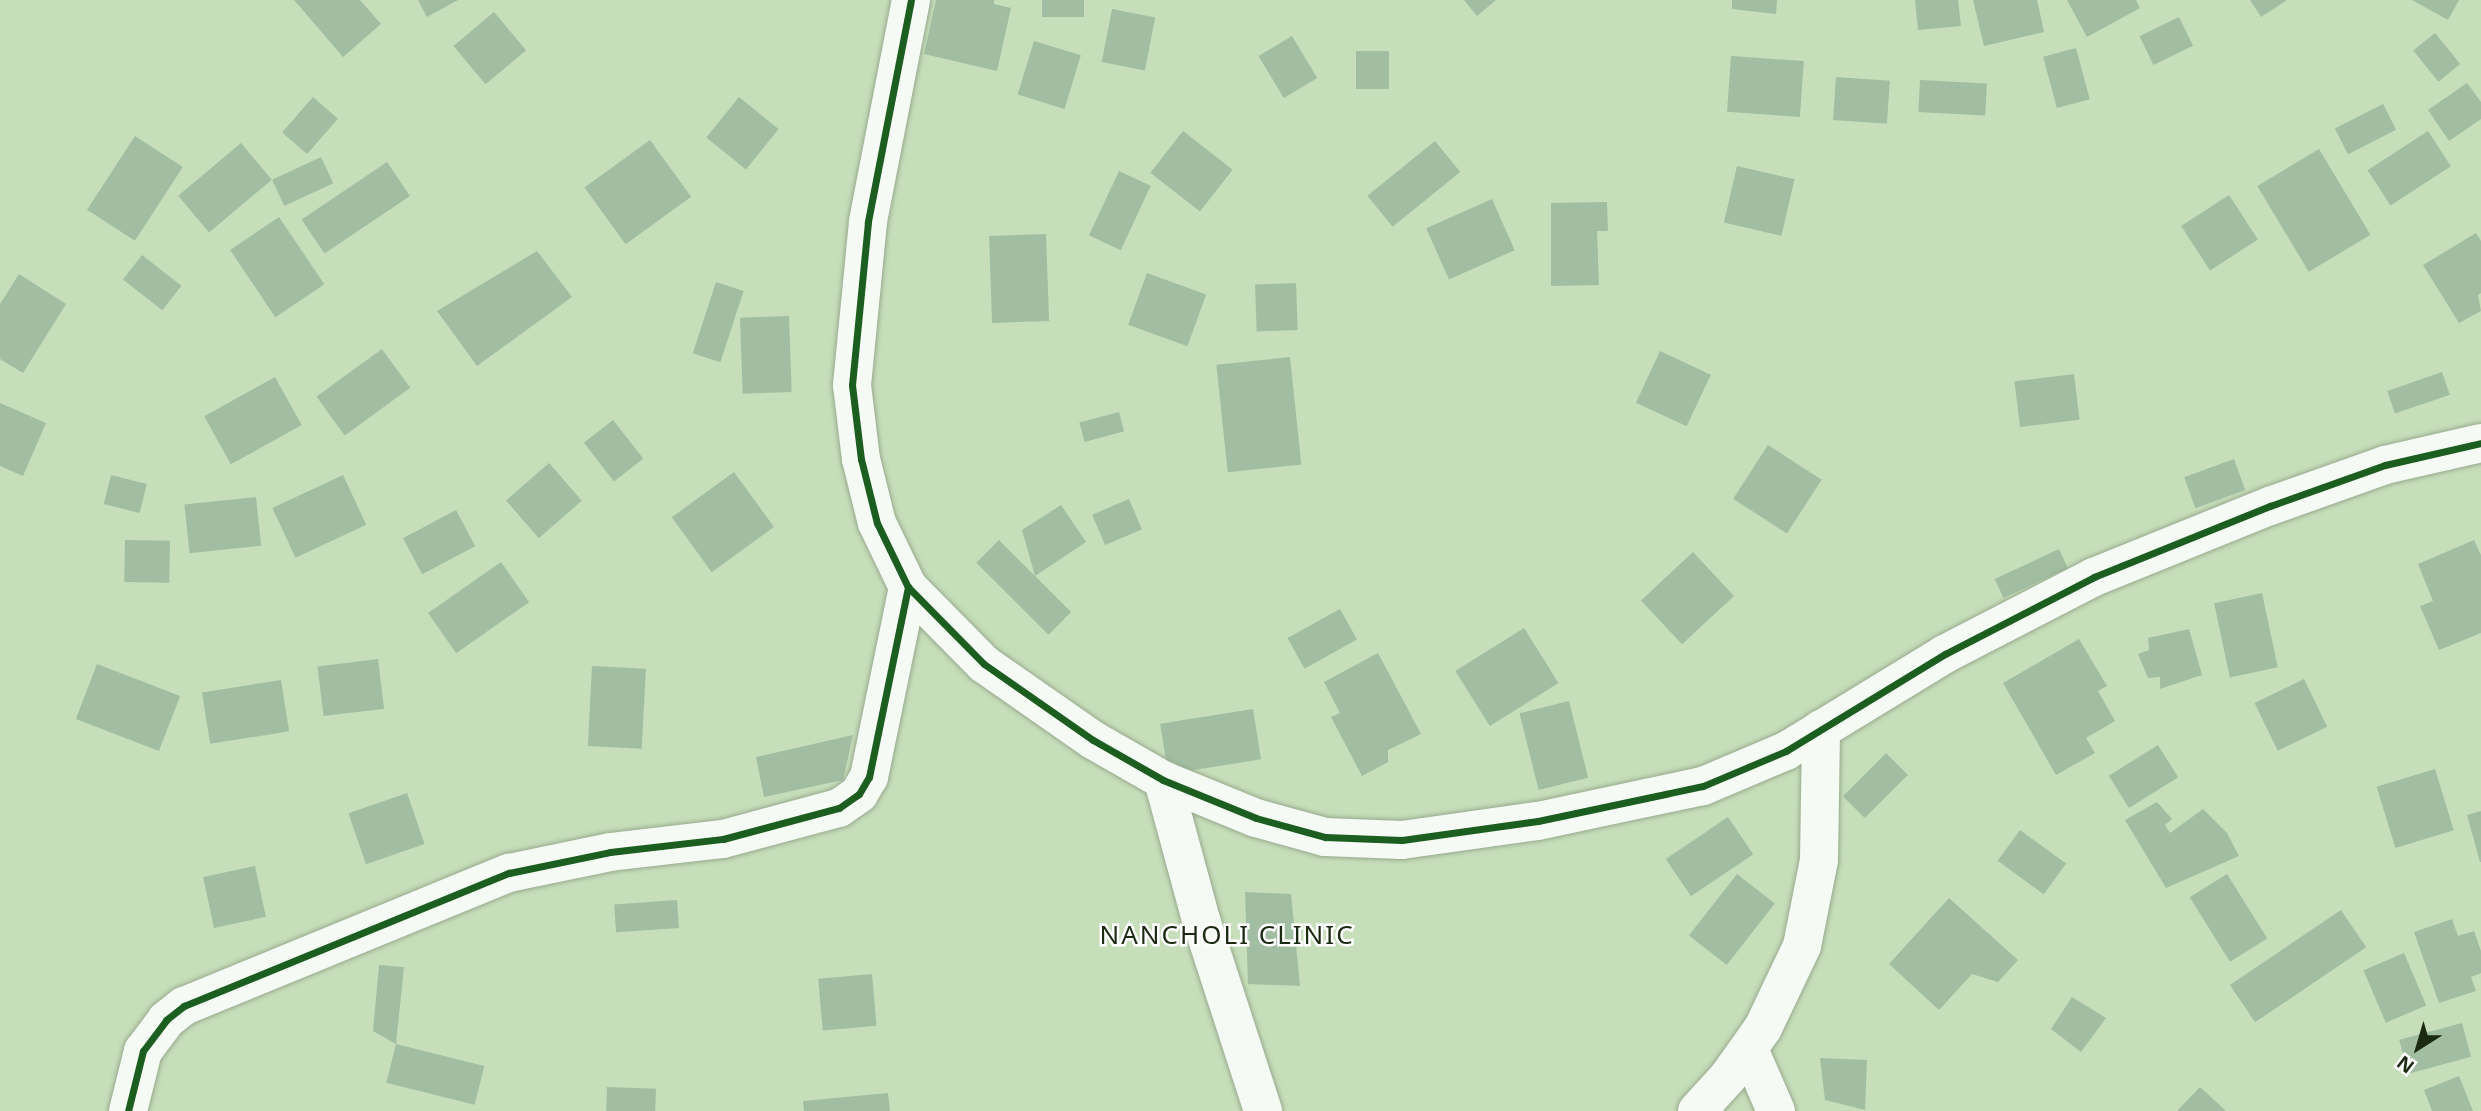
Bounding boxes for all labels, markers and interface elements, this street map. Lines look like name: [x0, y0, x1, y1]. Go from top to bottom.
district label: NANCHOLI CLINIC: [1101, 919, 1353, 951]
north arrow: [2383, 1013, 2453, 1083]
text: N: [2391, 1050, 2419, 1080]

